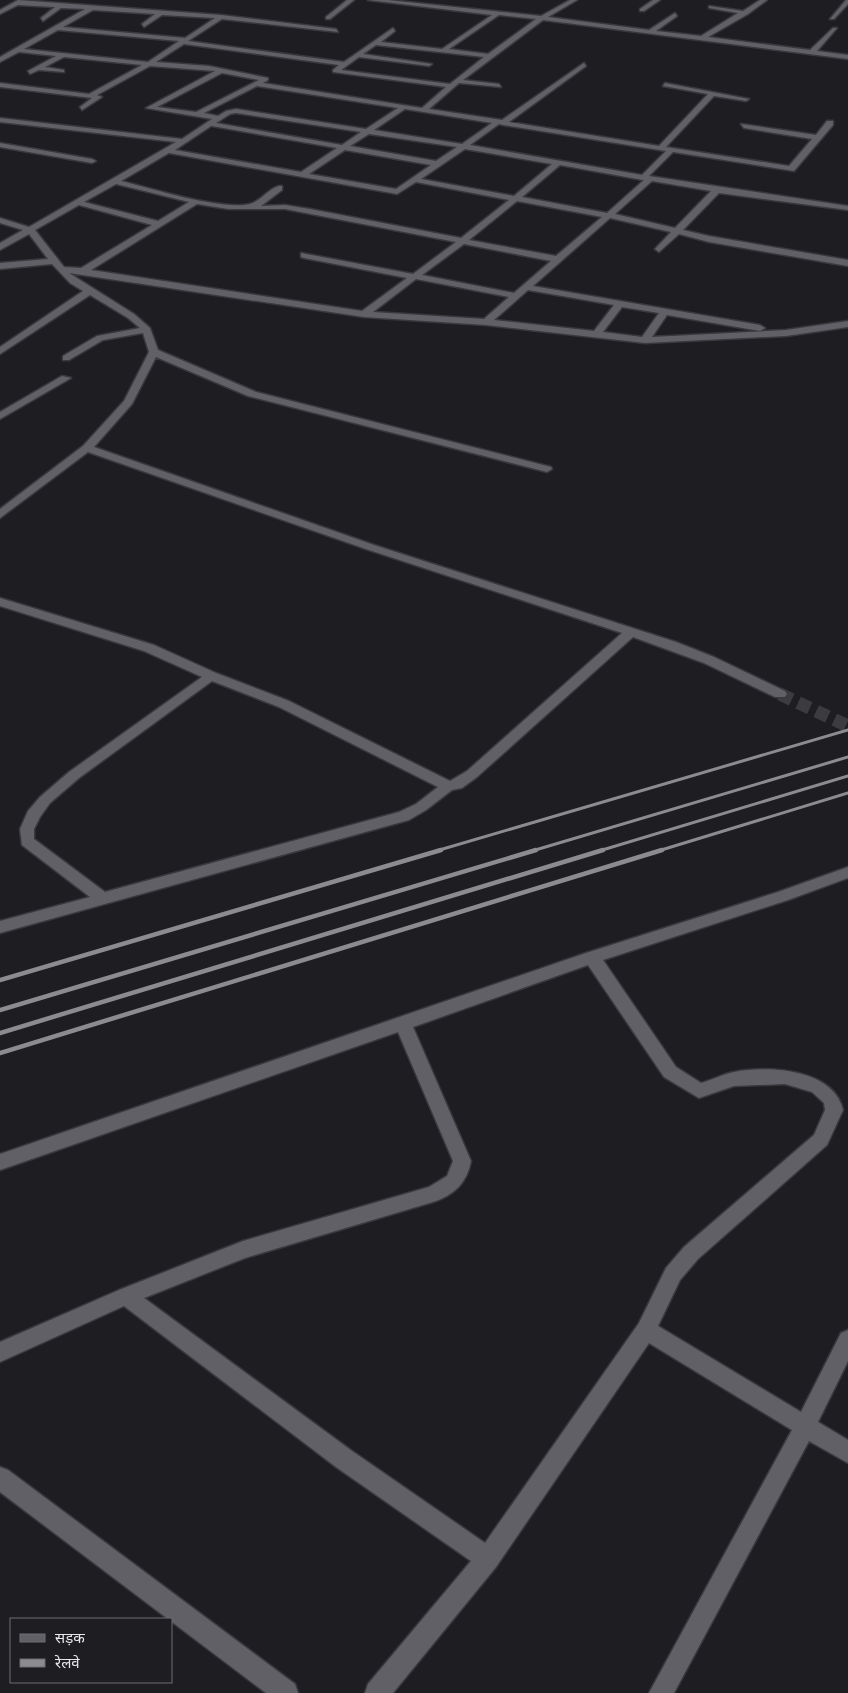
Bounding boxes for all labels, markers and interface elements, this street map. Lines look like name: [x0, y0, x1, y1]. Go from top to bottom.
legend: [10, 1618, 172, 1683]
text: सड़क: [55, 1628, 85, 1646]
text: रेलवे: [54, 1653, 80, 1671]

